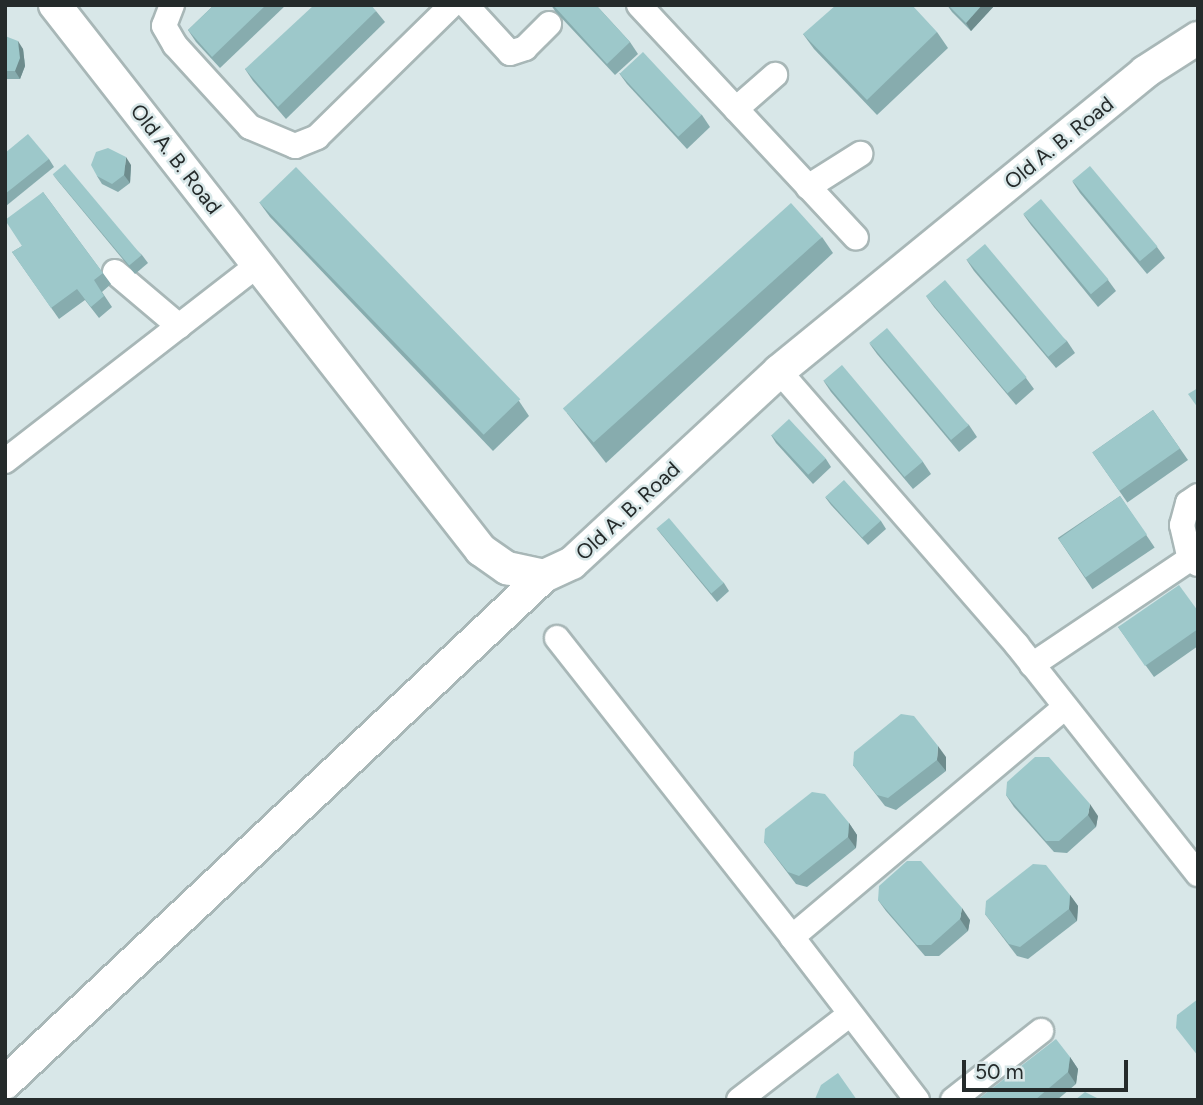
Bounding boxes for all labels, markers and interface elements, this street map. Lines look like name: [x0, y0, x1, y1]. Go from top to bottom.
street label: Old A. B. Road: [999, 91, 1119, 195]
street label: Old A. B. Road: [125, 99, 227, 219]
street label: Old A. B. Road: [571, 456, 685, 566]
scale bar: [965, 1046, 1131, 1090]
text: 50 m: [975, 1059, 1024, 1084]

